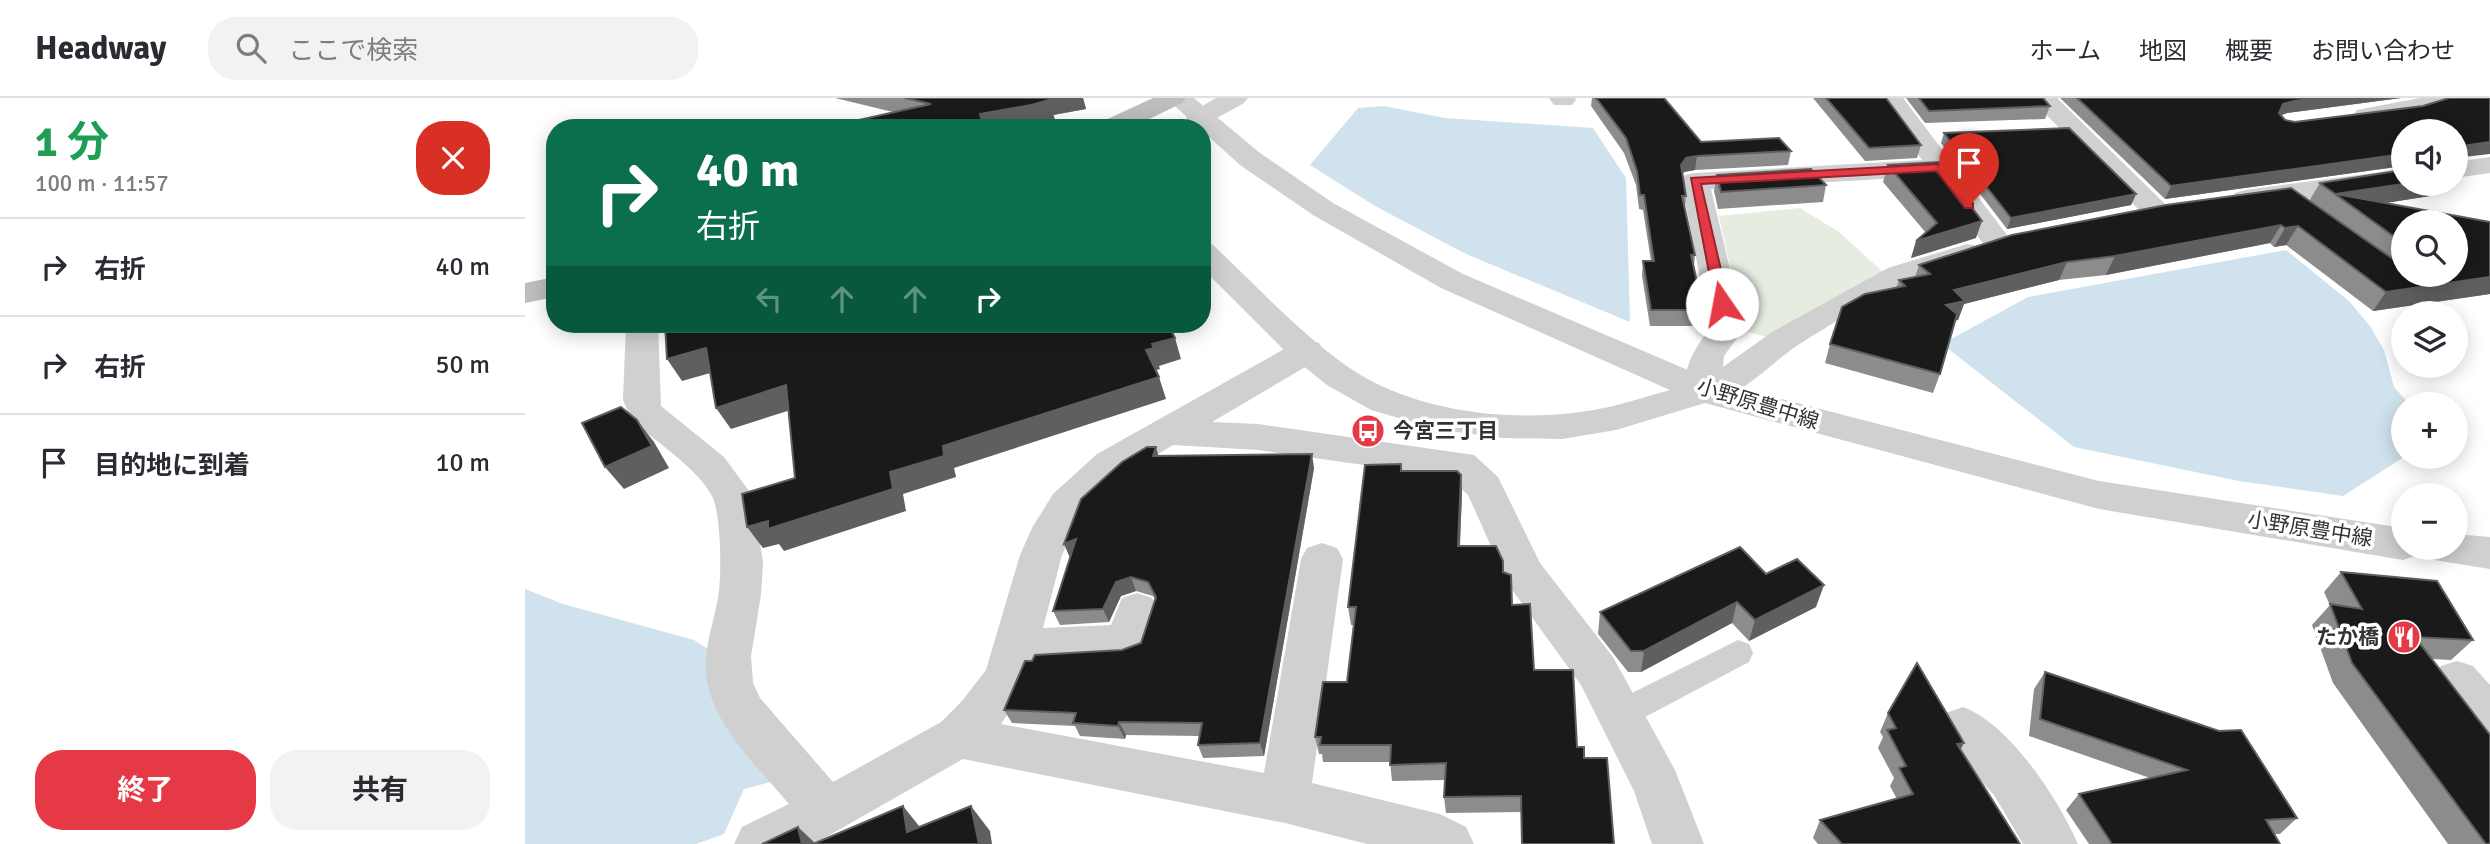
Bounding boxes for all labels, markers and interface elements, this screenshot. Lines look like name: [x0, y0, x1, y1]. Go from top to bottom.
search box: [208, 17, 698, 80]
text: Headway: [35, 28, 166, 69]
icon: search: [232, 29, 270, 67]
text: ここで検索: [288, 35, 418, 67]
text: ホーム: [2030, 36, 2101, 66]
text: 地図: [2139, 36, 2187, 66]
text: 概要: [2225, 36, 2273, 66]
text: お問い合わせ: [2311, 36, 2455, 66]
text: 1 分: [35, 117, 109, 168]
map controls: [2391, 119, 2468, 560]
button: sound: [2391, 119, 2468, 196]
button: close: [416, 121, 490, 195]
pin: [1939, 133, 1999, 205]
text: 40 m: [696, 140, 799, 200]
icon: arrive: [1950, 144, 1988, 182]
icon: right: [581, 147, 672, 238]
text: 100 m · 11:57: [35, 169, 169, 198]
text: 右折: [696, 207, 760, 246]
button: search: [2391, 210, 2468, 287]
icon: right: [35, 248, 73, 286]
text: 40 m: [435, 251, 490, 283]
text: 右折: [94, 254, 146, 286]
position arrow: [1685, 267, 1759, 341]
icon: left: [750, 280, 788, 318]
icon: ahead: [823, 280, 861, 318]
icon: ahead: [896, 280, 934, 318]
icon: right: [969, 280, 1007, 318]
button: layers: [2391, 301, 2468, 378]
icon: right: [35, 346, 73, 384]
text: 50 m: [435, 349, 490, 381]
text: 右折: [94, 352, 146, 384]
street label: 小野原豊中線: [1694, 373, 1822, 435]
button: +: [2391, 392, 2468, 469]
bus stop icon: 今宮三丁目: [1349, 412, 1387, 450]
place label: 今宮三丁目: [1393, 418, 1498, 444]
icon: arrive: [35, 444, 73, 482]
text: 10 m: [435, 447, 490, 479]
text: 目的地に到着: [94, 450, 250, 482]
button: −: [2391, 483, 2468, 560]
street label: 小野原豊中線: [2246, 506, 2374, 552]
restaurant icon: たか橋: [2385, 618, 2423, 656]
place label: たか橋: [2316, 624, 2379, 650]
button: 終了: [35, 750, 256, 830]
button: 共有: [270, 750, 490, 830]

